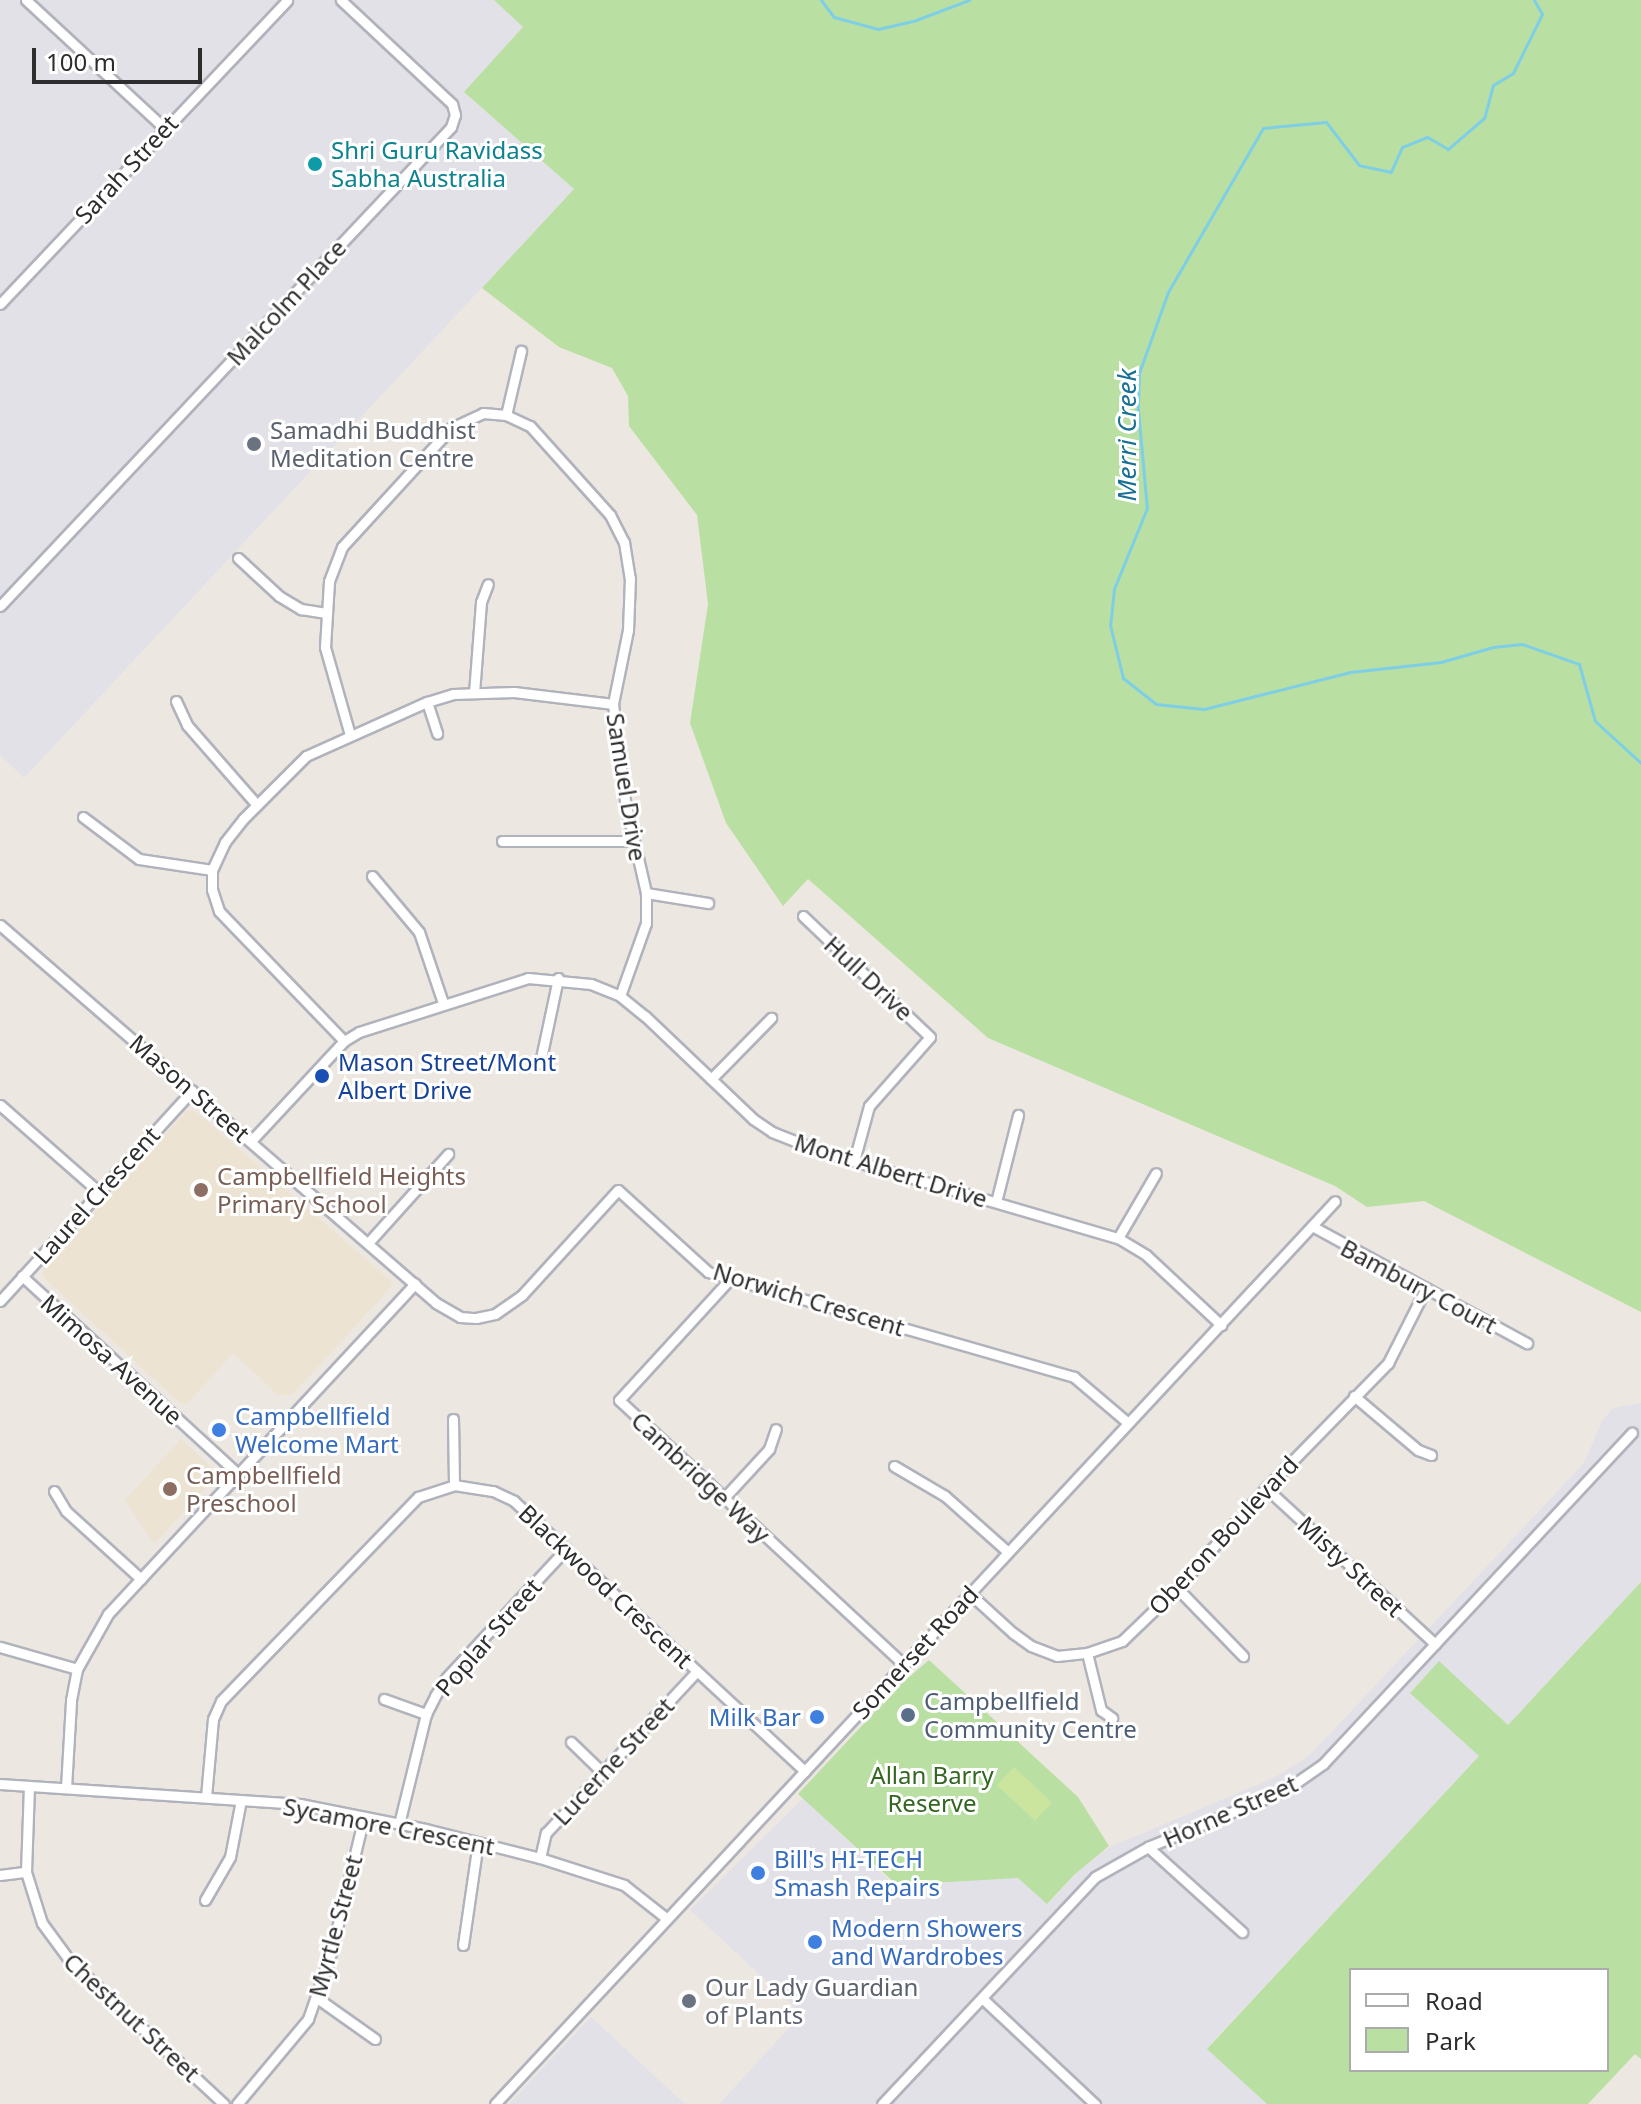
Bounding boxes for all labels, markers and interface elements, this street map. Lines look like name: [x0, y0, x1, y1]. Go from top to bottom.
scale bar: [36, 32, 206, 82]
text: 100 m: [46, 45, 116, 78]
street label: Sarah Street: [69, 109, 183, 229]
place label: Shri Guru Ravidass Sabha Australia: [331, 136, 543, 192]
marker: Shri Guru Ravidass Sabha Australia: [306, 155, 324, 173]
street label: Malcolm Place: [220, 233, 352, 371]
water label: Merri Creek: [1111, 369, 1143, 501]
place label: Samadhi Buddhist Meditation Centre: [270, 416, 476, 472]
marker: Samadhi Buddhist Meditation Centre: [245, 435, 263, 453]
street label: Samuel Drive: [601, 711, 653, 863]
street label: Hull Drive: [819, 930, 919, 1026]
street label: Mason Street: [124, 1028, 256, 1148]
place label: Mason Street/Mont Albert Drive: [338, 1048, 556, 1104]
marker: Mason Street/Mont Albert Drive: [313, 1067, 331, 1085]
street label: Laurel Crescent: [27, 1121, 165, 1269]
street label: Mont Albert Drive: [791, 1127, 991, 1213]
place label: Campbellfield Heights Primary School: [217, 1162, 466, 1218]
marker: Campbellfield Heights Primary School: [192, 1181, 210, 1199]
street label: Bambury Court: [1336, 1233, 1502, 1339]
street label: Norwich Crescent: [710, 1256, 908, 1342]
street label: Mimosa Avenue: [35, 1288, 189, 1430]
place label: Campbellfield Welcome Mart: [235, 1402, 399, 1458]
street label: Cambridge Way: [626, 1406, 776, 1548]
marker: Campbellfield Welcome Mart: [210, 1421, 228, 1439]
street label: Oberon Boulevard: [1142, 1450, 1304, 1620]
place label: Campbellfield Preschool: [186, 1461, 341, 1517]
marker: Campbellfield Preschool: [161, 1480, 179, 1498]
street label: Blackwood Crescent: [513, 1498, 699, 1674]
street label: Misty Street: [1292, 1510, 1410, 1622]
street label: Poplar Street: [429, 1572, 547, 1702]
street label: Somerset Road: [846, 1580, 984, 1724]
place label: Campbellfield Community Centre: [924, 1687, 1137, 1743]
street label: Lucerne Street: [547, 1691, 679, 1831]
place label: Milk Bar: [709, 1703, 801, 1731]
marker: Campbellfield Community Centre: [899, 1706, 917, 1724]
marker: Milk Bar: [808, 1708, 826, 1726]
park label: Allan Barry Reserve: [870, 1761, 994, 1817]
street label: Horne Street: [1158, 1769, 1302, 1853]
street label: Sycamore Crescent: [281, 1791, 497, 1861]
place label: Bill's HI-TECH Smash Repairs: [774, 1845, 940, 1901]
street label: Myrtle Street: [302, 1852, 368, 2000]
marker: Bill's HI-TECH Smash Repairs: [749, 1864, 767, 1882]
place label: Modern Showers and Wardrobes: [831, 1914, 1022, 1970]
marker: Modern Showers and Wardrobes: [806, 1933, 824, 1951]
street label: Chestnut Street: [58, 1947, 206, 2087]
legend: [1349, 1968, 1609, 2072]
place label: Our Lady Guardian of Plants: [705, 1973, 918, 2029]
text: Road: [1425, 1984, 1483, 2017]
marker: Our Lady Guardian of Plants: [680, 1992, 698, 2010]
text: Park: [1425, 2024, 1476, 2057]

